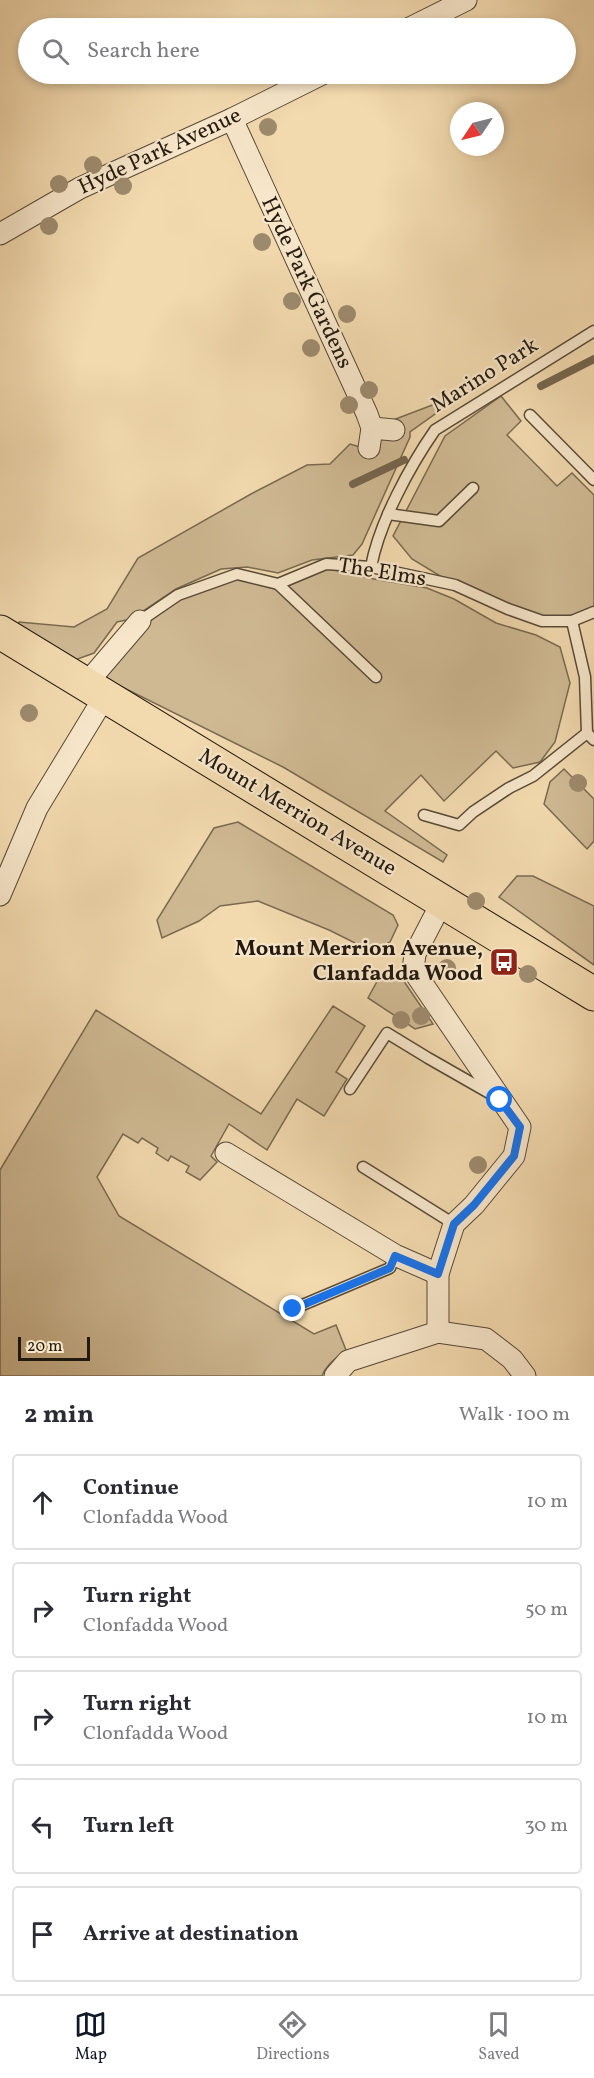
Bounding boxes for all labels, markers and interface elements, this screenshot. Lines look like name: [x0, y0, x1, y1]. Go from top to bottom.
search box: [18, 18, 576, 84]
icon: search: [39, 35, 72, 68]
text: Search here: [87, 36, 200, 67]
street label: Hyde Park Avenue: [73, 101, 247, 203]
north arrow: [450, 102, 504, 156]
street label: Hyde Park Gardens: [253, 192, 359, 374]
street label: Marino Park: [425, 331, 545, 421]
street label: The Elms: [336, 551, 428, 595]
street label: Mount Merrion Avenue: [192, 741, 402, 885]
place label: Mount Merrion Avenue, Clanfadda Wood: [235, 934, 483, 990]
bus stop icon: Mount Merrion Avenue, Clanfadda Wood: [488, 946, 520, 978]
route start: [486, 1086, 512, 1112]
route end: [279, 1295, 305, 1321]
scale bar: [18, 1334, 90, 1362]
text: 20 m: [27, 1336, 62, 1358]
text: 2 min: [24, 1397, 94, 1433]
text: Walk · 100 m: [459, 1401, 570, 1429]
text: Continue: [83, 1473, 179, 1504]
icon: ahead: [26, 1486, 59, 1519]
text: 10 m: [527, 1488, 568, 1516]
text: Clonfadda Wood: [83, 1504, 228, 1532]
text: Turn right: [83, 1581, 191, 1612]
icon: right: [26, 1594, 59, 1627]
text: 50 m: [525, 1596, 568, 1624]
text: Clonfadda Wood: [83, 1612, 228, 1640]
text: Turn right: [83, 1689, 191, 1720]
icon: right: [26, 1702, 59, 1735]
text: 10 m: [527, 1704, 568, 1732]
text: Clonfadda Wood: [83, 1720, 228, 1748]
icon: left: [26, 1810, 59, 1843]
text: Turn left: [83, 1811, 174, 1842]
text: 30 m: [524, 1812, 568, 1840]
icon: arrive: [26, 1918, 59, 1951]
text: Arrive at destination: [83, 1919, 299, 1950]
tab: Map: [74, 2008, 107, 2066]
tab: Directions: [256, 2008, 330, 2066]
tab: Saved: [478, 2008, 520, 2066]

